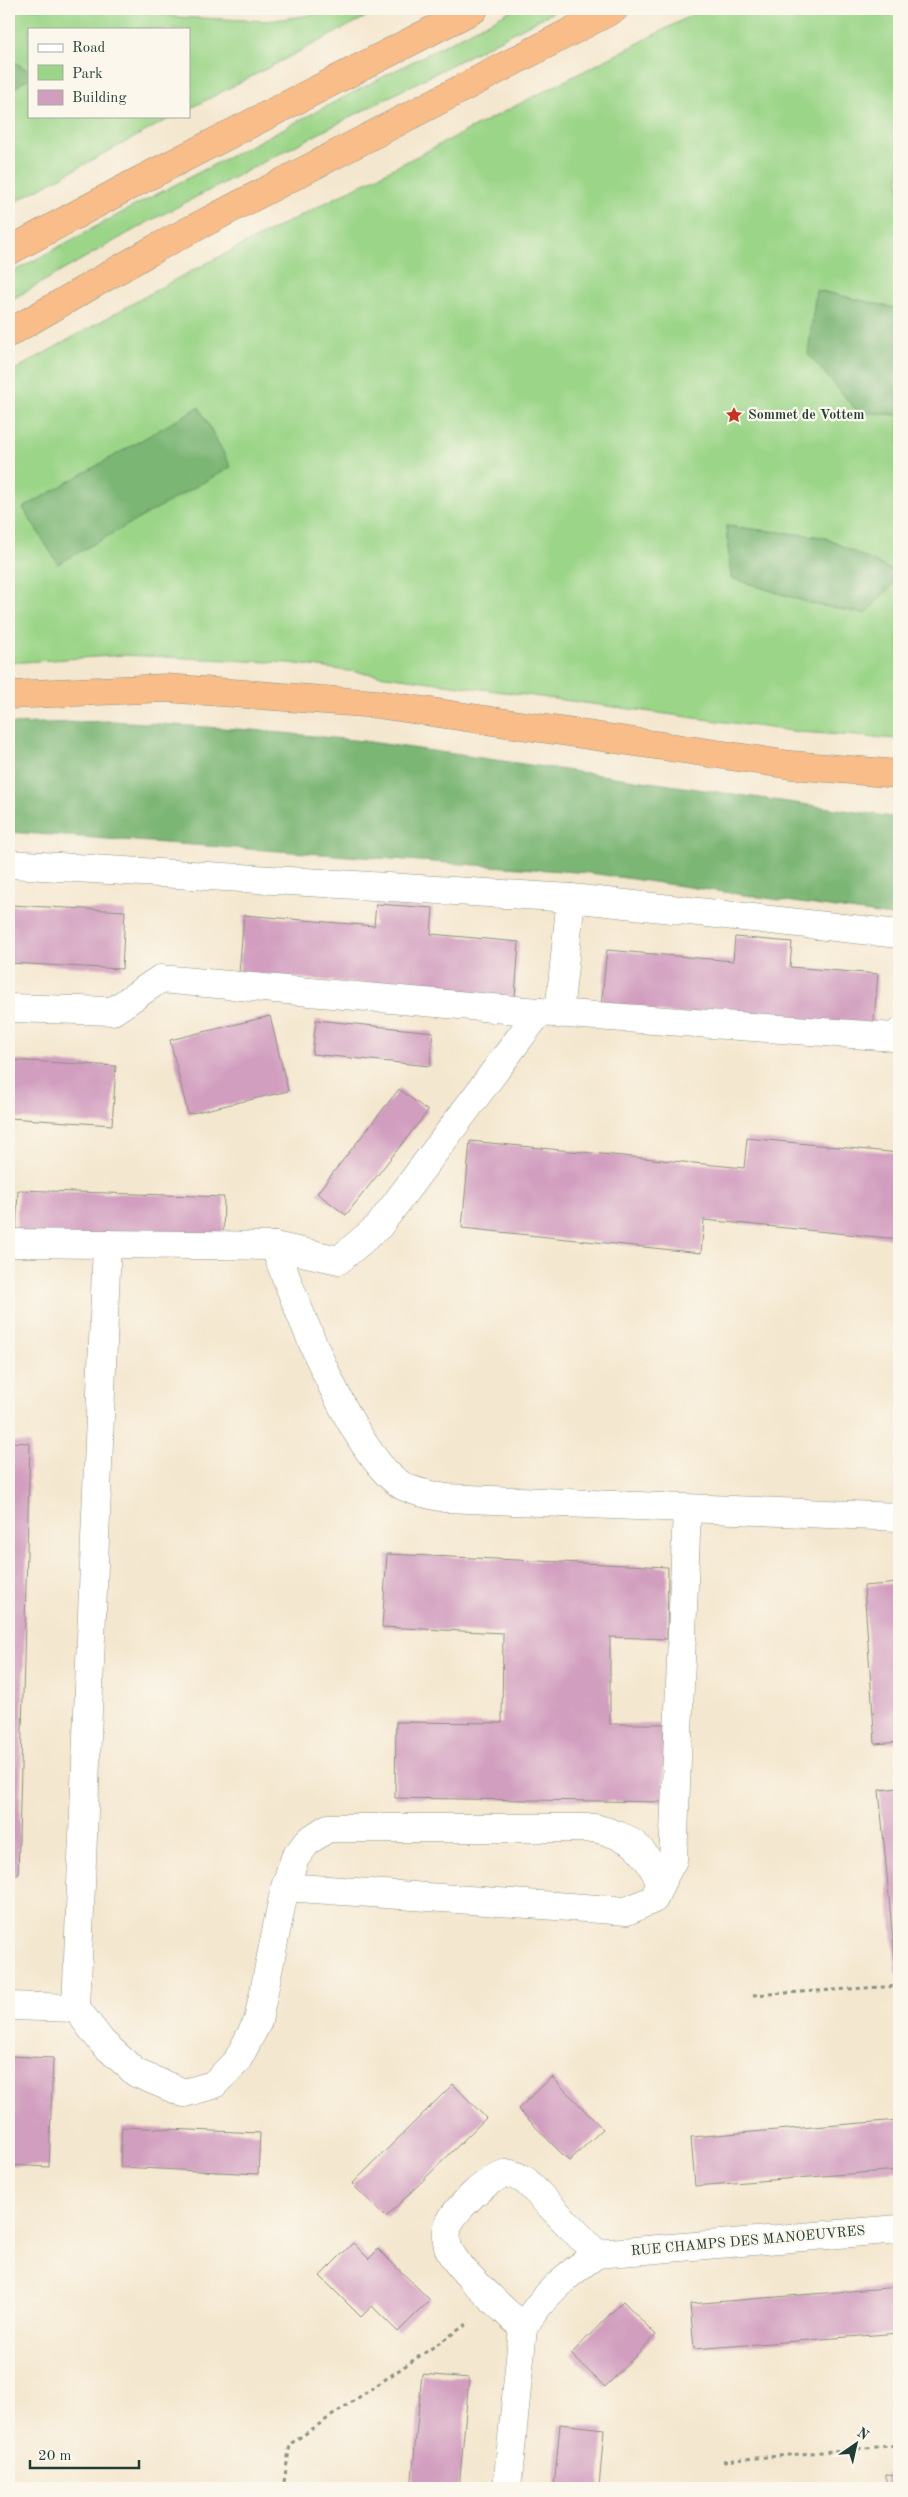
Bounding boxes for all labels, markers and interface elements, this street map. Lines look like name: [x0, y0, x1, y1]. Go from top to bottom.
legend: [28, 28, 190, 118]
text: Road: [72, 41, 106, 56]
text: Park: [72, 67, 103, 82]
text: Building: [72, 91, 127, 106]
place icon: Sommet de Vottem: [724, 405, 744, 425]
place label: Sommet de Vottem: [748, 408, 864, 422]
street label: RUE CHAMPS DES MANOEUVRES: [630, 2224, 866, 2258]
north arrow: [830, 2420, 880, 2470]
text: N: [854, 2425, 871, 2443]
scale bar: [30, 2437, 139, 2469]
text: 20 m: [38, 2449, 72, 2464]

